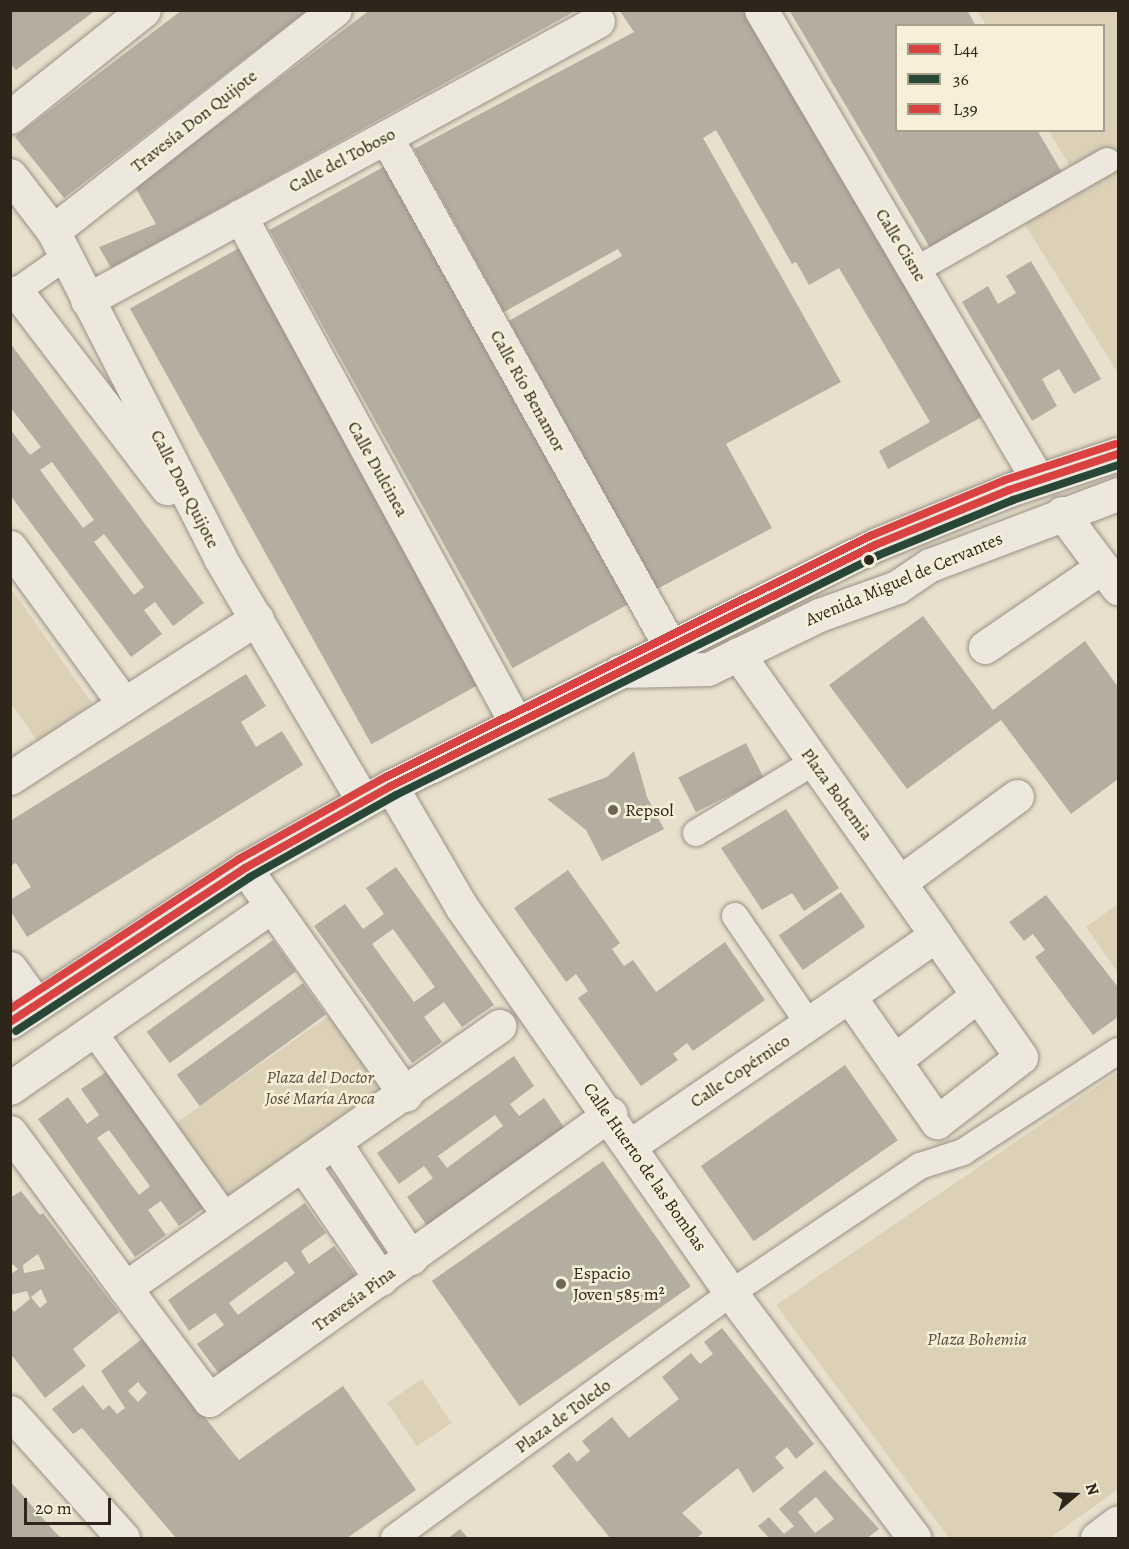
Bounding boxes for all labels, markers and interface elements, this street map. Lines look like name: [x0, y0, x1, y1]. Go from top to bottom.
legend: [895, 24, 1105, 132]
text: L44: [953, 37, 978, 61]
street label: Travesía Don Quijote: [127, 65, 261, 177]
text: 36: [953, 67, 969, 91]
text: L39: [953, 97, 978, 121]
street label: Calle del Toboso: [285, 123, 399, 197]
street label: Calle Cisne: [871, 205, 931, 285]
street label: Calle Río Benamor: [486, 326, 570, 456]
street label: Calle Dulcinea: [343, 417, 413, 521]
street label: Calle Don Quijote: [146, 426, 224, 552]
street label: Avenida Miguel de Cervantes: [802, 528, 1006, 630]
unlabelled marker: [863, 554, 875, 566]
street label: Plaza Bohemia: [796, 744, 878, 844]
place label: Repsol: [625, 799, 674, 821]
marker: Repsol: [606, 803, 620, 817]
street label: Calle Copérnico: [686, 1030, 794, 1112]
park label: Plaza del Doctor José María Aroca: [265, 1067, 375, 1110]
street label: Calle Huerto de las Bombas: [579, 1079, 711, 1255]
street label: Travesía Pina: [308, 1262, 400, 1336]
place label: Espacio Joven 585 m²: [573, 1263, 665, 1306]
marker: Espacio Joven 585 m²: [554, 1277, 568, 1291]
park label: Plaza Bohemia: [927, 1328, 1027, 1350]
street label: Plaza de Toledo: [511, 1374, 615, 1458]
north arrow: [1045, 1465, 1105, 1525]
text: N: [1080, 1480, 1104, 1498]
scale bar: [27, 1486, 114, 1524]
text: 20 m: [35, 1496, 72, 1520]

